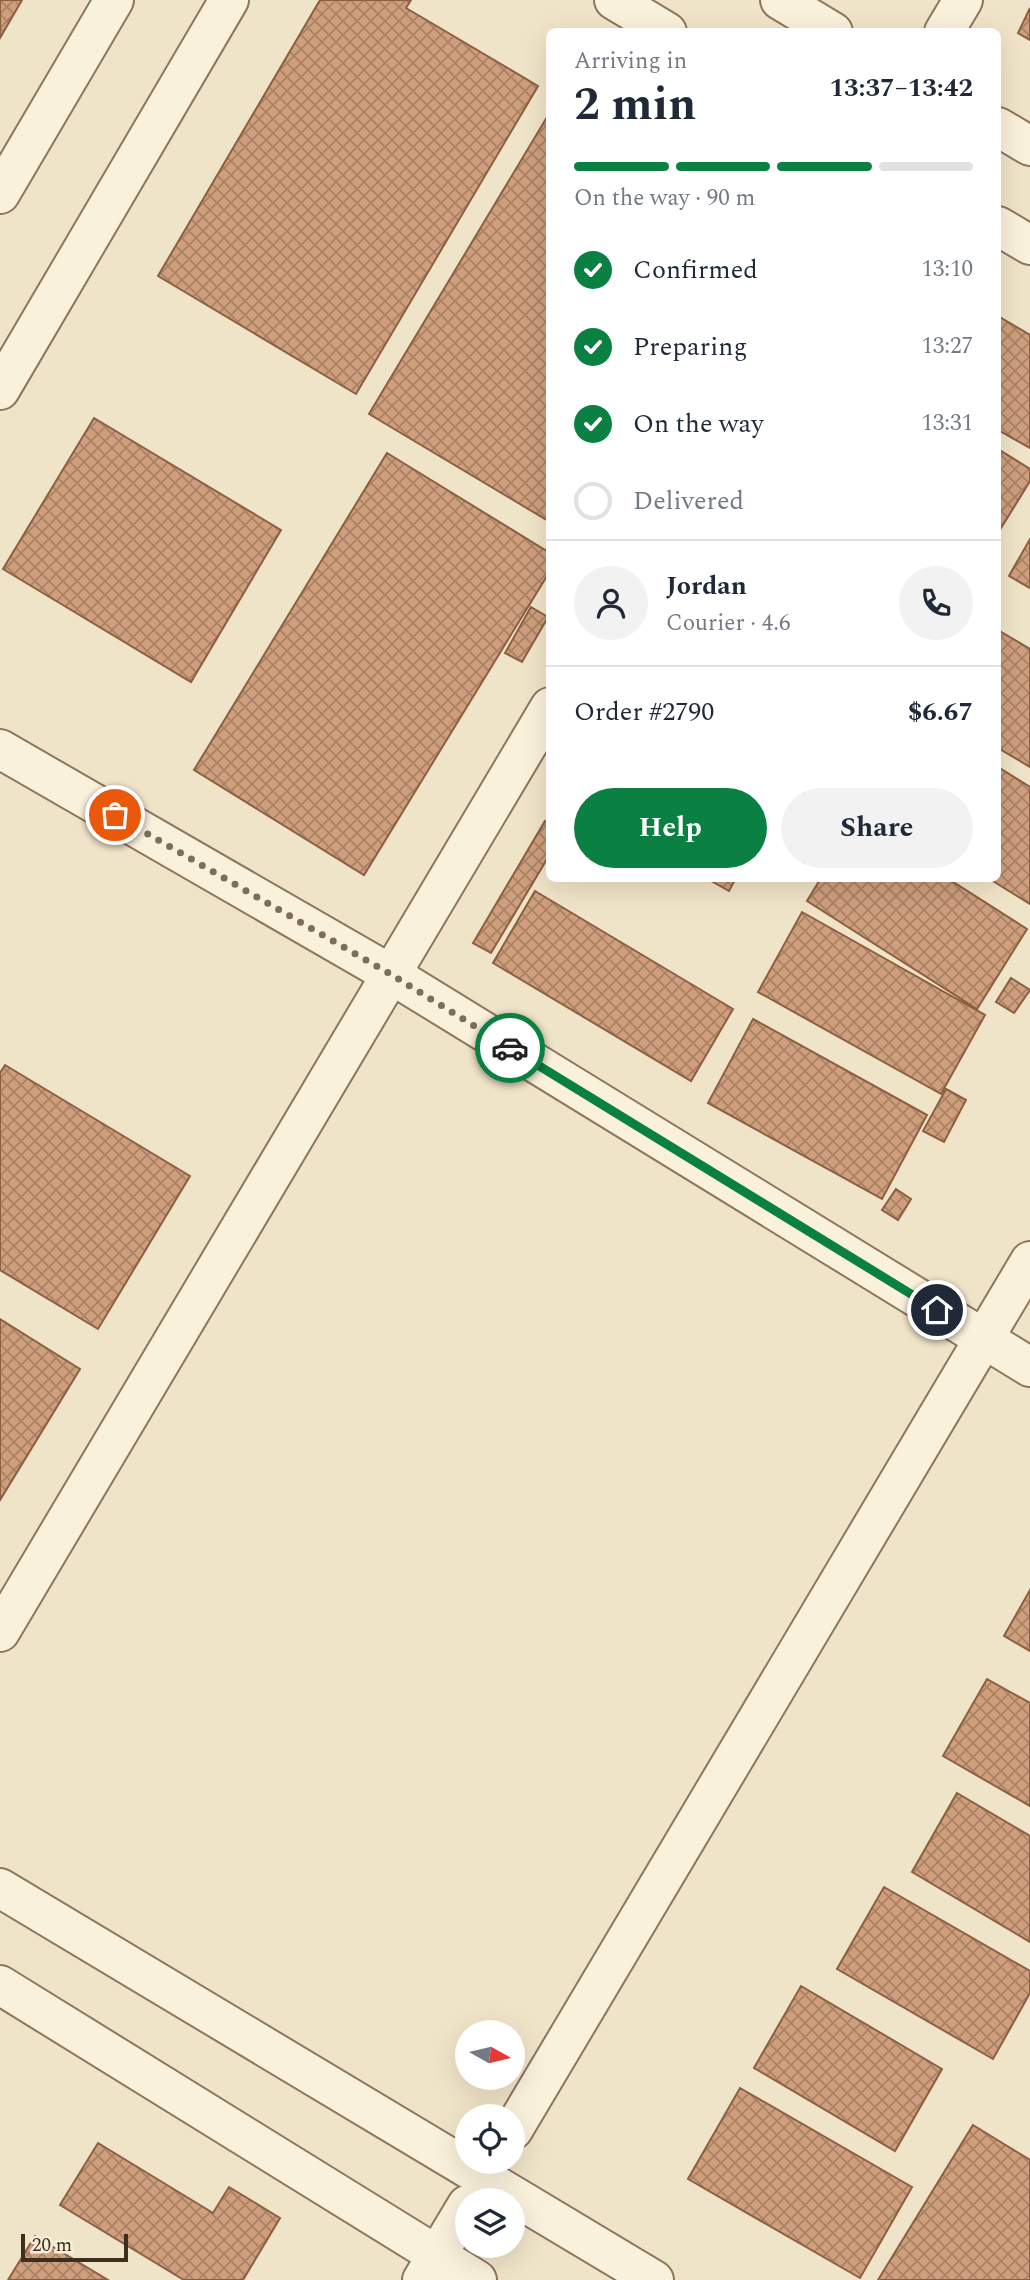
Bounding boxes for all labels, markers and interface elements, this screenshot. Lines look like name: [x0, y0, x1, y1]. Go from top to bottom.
text: Arriving in: [574, 44, 687, 79]
text: 13:37–13:42: [829, 68, 973, 108]
text: 2 min: [574, 70, 696, 140]
text: On the way · 90 m: [574, 181, 755, 216]
text: Confirmed: [633, 250, 758, 290]
icon: check: [574, 251, 612, 289]
text: 13:10: [921, 252, 973, 287]
text: Preparing: [633, 327, 747, 367]
icon: check: [574, 328, 612, 366]
text: 13:27: [921, 329, 973, 364]
text: On the way: [633, 404, 764, 444]
icon: check: [574, 405, 612, 443]
text: 13:31: [921, 406, 973, 441]
text: Delivered: [633, 481, 744, 521]
button: person: [574, 566, 648, 640]
text: Jordan: [666, 566, 747, 606]
button: phone: [899, 566, 973, 640]
text: Courier · 4.6: [666, 606, 791, 641]
text: Order #2790: [574, 692, 714, 732]
text: $6.67: [908, 692, 973, 732]
pin: [85, 785, 145, 845]
button: Help: [574, 788, 767, 868]
button: Share: [781, 788, 973, 868]
icon: bag: [96, 796, 134, 834]
courier: [475, 1013, 545, 1083]
icon: car: [491, 1029, 529, 1067]
pin: [907, 1280, 967, 1340]
icon: home: [918, 1291, 956, 1329]
north arrow: [455, 2020, 525, 2090]
map controls: [455, 2020, 525, 2258]
button: locate: [455, 2104, 525, 2174]
button: layers: [455, 2188, 525, 2258]
scale bar: [21, 2231, 128, 2263]
text: 20 m: [32, 2231, 72, 2260]

